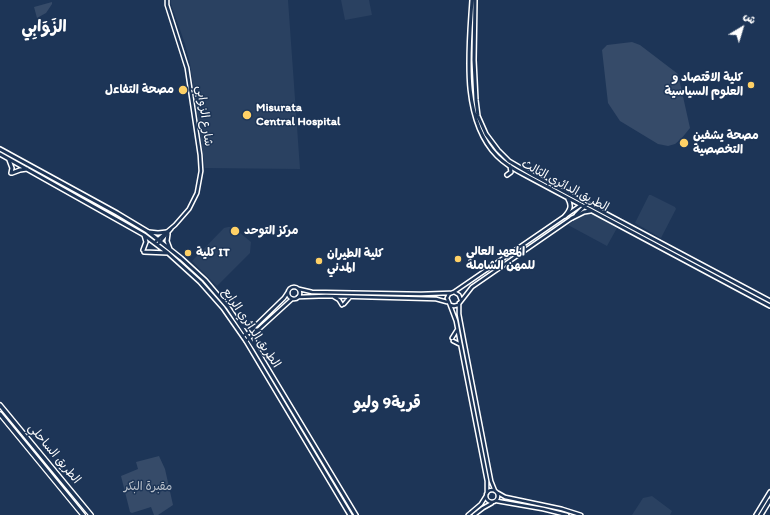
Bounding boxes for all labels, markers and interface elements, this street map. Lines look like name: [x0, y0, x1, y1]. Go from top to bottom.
north arrow: [722, 8, 762, 48]
text: ش: [741, 9, 758, 27]
district label: الزَوَابِي: [21, 18, 67, 38]
place label: كلية الاقتصاد و العلوم السياسية: [665, 71, 743, 99]
marker: كلية الاقتصاد و العلوم السياسية: [746, 80, 756, 90]
place label: مصحة التفاءل: [105, 83, 174, 97]
marker: مصحة التفاءل: [177, 84, 189, 96]
street label: شارع الزوابي: [193, 85, 215, 147]
place label: Misurata Central Hospital: [256, 101, 340, 129]
marker: Misurata Central Hospital: [241, 109, 253, 121]
place label: مصحة يشفين التخصصية: [693, 129, 759, 157]
marker: مصحة يشفين التخصصية: [678, 137, 690, 149]
street label: الطريق الدائري الثالث: [519, 157, 611, 215]
place label: مركز التوحد: [244, 224, 298, 238]
marker: مركز التوحد: [229, 225, 241, 237]
place label: المعهد العالي للمهن الشامله: [466, 245, 535, 273]
place label: كلية IT: [196, 246, 230, 260]
place label: كلية الطيران المدني: [327, 247, 384, 275]
marker: كلية IT: [183, 248, 193, 258]
marker: المعهد العالي للمهن الشامله: [453, 254, 463, 264]
marker: كلية الطيران المدني: [314, 256, 324, 266]
street label: الطريق الدائري الرابع: [219, 285, 283, 371]
district label: قرية9 وليو: [353, 394, 421, 414]
street label: الطريق الساحلي: [25, 421, 83, 487]
park label: مقبرة البكر: [124, 480, 172, 494]

